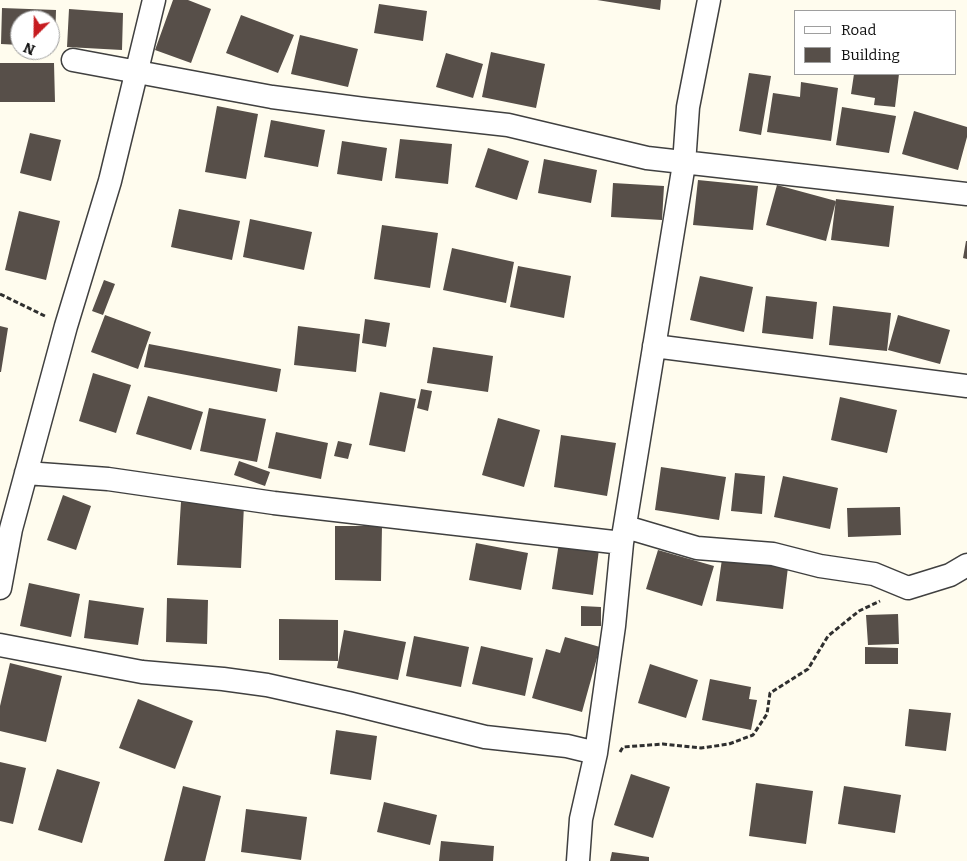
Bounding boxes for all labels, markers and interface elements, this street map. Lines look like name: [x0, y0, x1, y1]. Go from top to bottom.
north arrow: [10, 10, 60, 60]
legend: [794, 10, 957, 75]
text: Road: [841, 21, 876, 39]
text: N: [21, 38, 38, 58]
text: Building: [841, 46, 900, 64]

